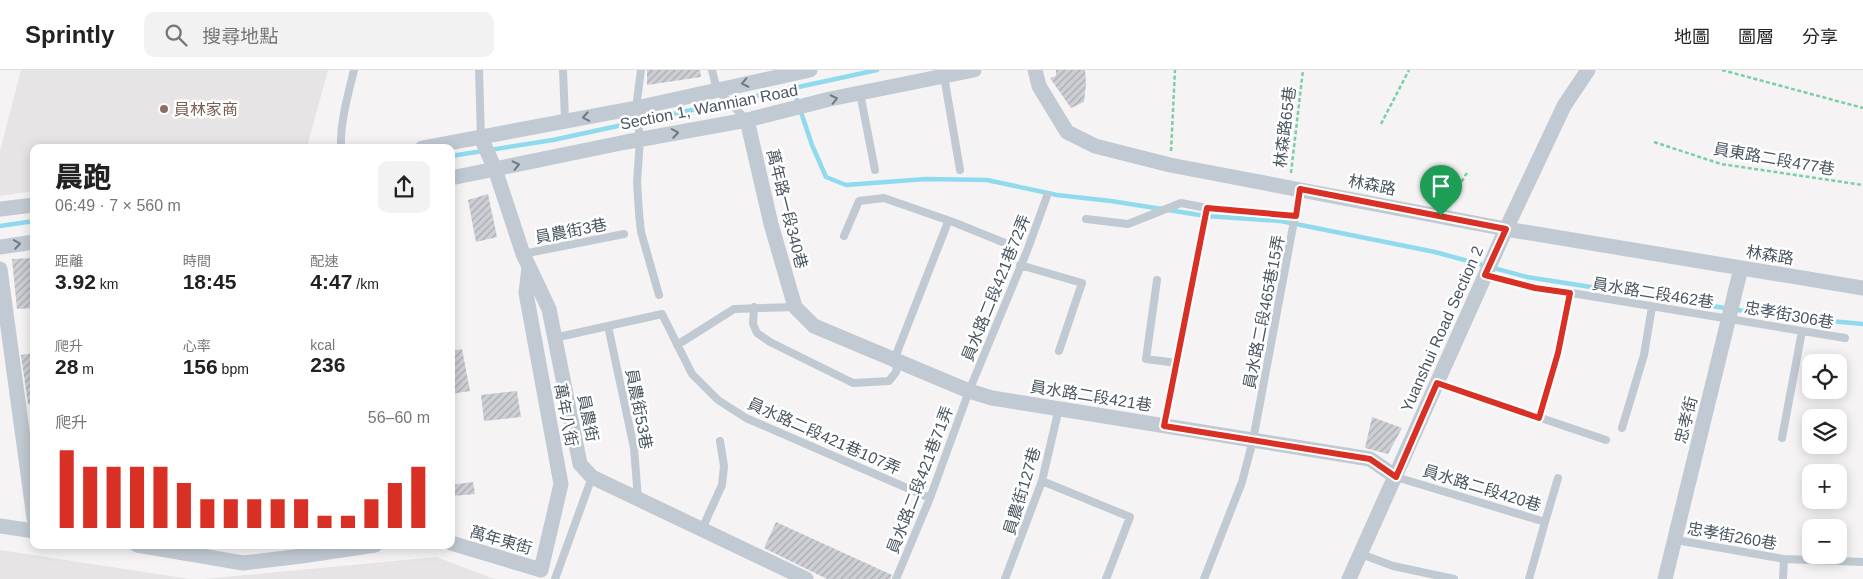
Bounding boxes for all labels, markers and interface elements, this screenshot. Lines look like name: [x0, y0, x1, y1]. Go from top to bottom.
search box: [144, 12, 494, 57]
text: Sprintly: [25, 21, 114, 48]
icon: search: [162, 21, 190, 49]
text: 搜尋地點: [202, 26, 278, 47]
text: 地圖: [1674, 27, 1710, 47]
text: 圖層: [1738, 27, 1774, 47]
text: 分享: [1802, 27, 1838, 47]
one-way arrow: [741, 78, 750, 88]
street label: Section 1, Wannian Road: [619, 81, 799, 133]
street label: 林森路65巷: [1272, 85, 1298, 169]
one-way arrow: [830, 94, 839, 104]
place label: 員林家商: [174, 101, 238, 118]
marker: 員林家商: [158, 103, 170, 115]
one-way arrow: [582, 111, 590, 121]
one-way arrow: [671, 128, 680, 138]
street label: 員東路二段477巷: [1712, 140, 1836, 178]
street label: 萬年路一段340巷: [764, 147, 810, 271]
one-way arrow: [512, 160, 521, 170]
button: share: [378, 161, 430, 213]
text: 晨跑: [55, 162, 111, 193]
pin: [1420, 165, 1462, 216]
street label: 林森路: [1347, 172, 1397, 198]
icon: arrive: [1427, 172, 1455, 200]
text: 06:49 · 7 × 560 m: [55, 197, 181, 214]
street label: 員水路二段421巷72弄: [959, 212, 1033, 364]
street label: 員農街3巷: [534, 216, 608, 246]
street label: 員水路二段465巷15弄: [1241, 234, 1287, 390]
one-way arrow: [13, 240, 21, 250]
street label: Yuanshui Road Section 2: [1398, 243, 1486, 415]
street label: 林森路: [1745, 243, 1795, 267]
text: 距離: [55, 253, 83, 269]
text: 時間: [183, 253, 211, 269]
text: 配速: [310, 253, 338, 269]
text: 3.92: [55, 270, 96, 293]
text: 18:45: [183, 270, 236, 293]
text: 4:47: [310, 270, 352, 293]
street label: 員水路二段462巷: [1591, 275, 1715, 311]
text: km: [96, 276, 118, 292]
text: /km: [352, 276, 379, 292]
street label: 忠孝街306巷: [1743, 299, 1835, 331]
text: kcal: [310, 337, 335, 353]
text: 爬升: [55, 338, 83, 354]
text: 心率: [183, 338, 211, 354]
text: 236: [310, 353, 345, 376]
map controls: [1802, 354, 1847, 564]
button: locate: [1802, 354, 1847, 399]
text: 28: [55, 355, 78, 378]
text: 156: [183, 355, 218, 378]
text: m: [78, 361, 94, 377]
text: bpm: [218, 361, 249, 377]
street label: 員農街53巷: [623, 367, 655, 451]
street label: 員水路二段421巷: [1029, 378, 1153, 414]
street label: 萬年八街: [552, 382, 580, 448]
street label: 員農街: [575, 393, 601, 443]
street label: 員水路二段421巷107弄: [745, 395, 903, 477]
street label: 忠孝街: [1672, 395, 1700, 445]
street label: 員水路二段421巷71弄: [884, 404, 956, 556]
text: 56–60 m: [368, 409, 430, 426]
button: layers: [1802, 409, 1847, 454]
text: 爬升: [55, 414, 87, 431]
street label: 員農街127巷: [1001, 445, 1043, 537]
street label: 員水路二段420巷: [1421, 462, 1543, 514]
button: +: [1802, 464, 1847, 509]
button: −: [1802, 519, 1847, 564]
street label: 忠孝街260巷: [1686, 520, 1778, 552]
street label: 萬年東街: [468, 523, 534, 557]

